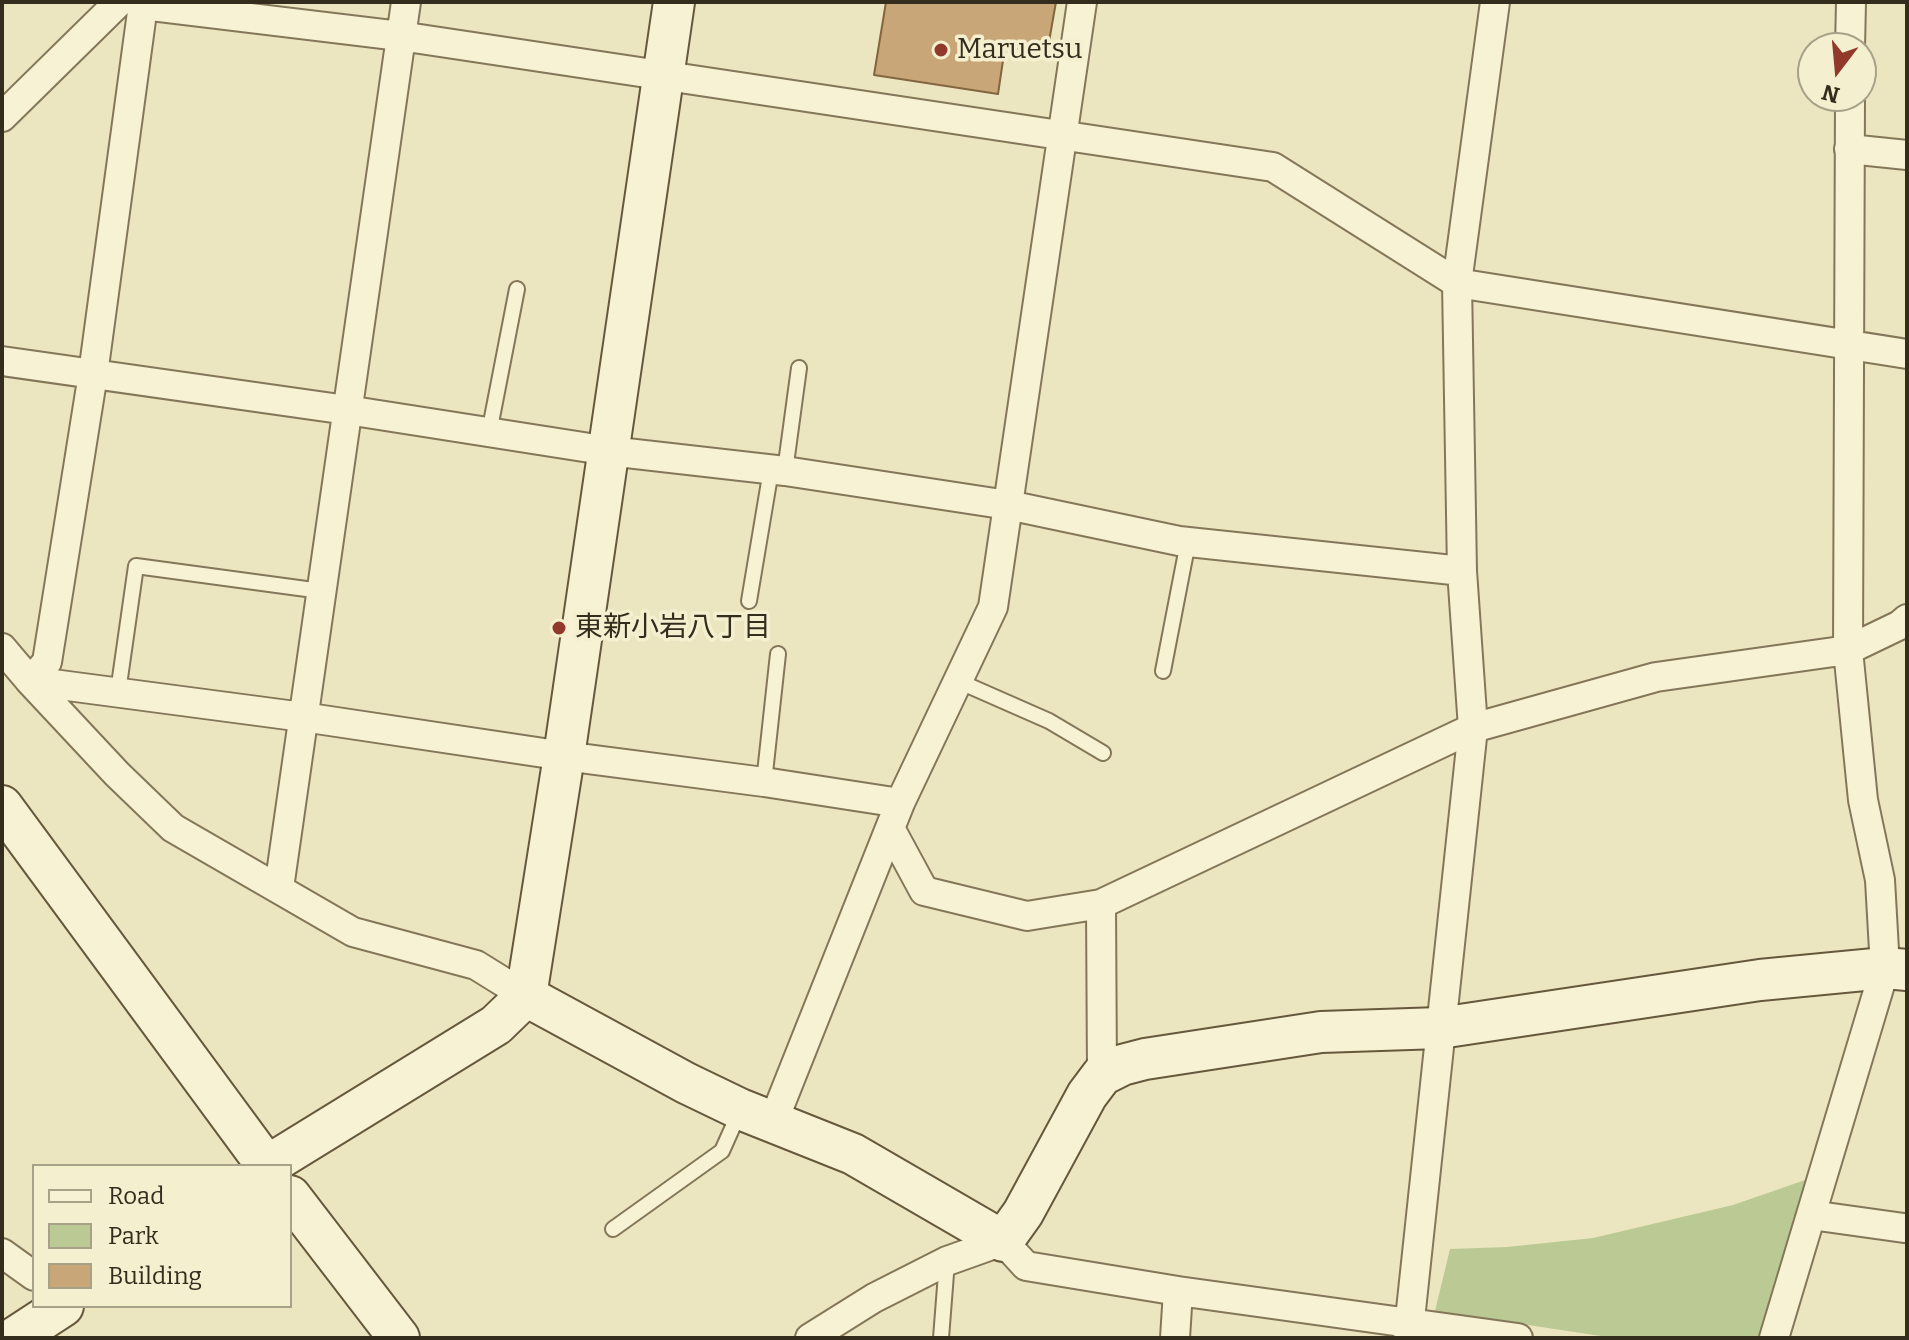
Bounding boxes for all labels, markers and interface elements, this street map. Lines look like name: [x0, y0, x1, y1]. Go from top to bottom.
north arrow: [1797, 32, 1877, 112]
place label: Maruetsu: [957, 33, 1082, 67]
marker: Maruetsu: [932, 41, 950, 59]
text: N: [1819, 78, 1843, 109]
place label: 東新小岩八丁目: [575, 611, 771, 645]
marker: 東新小岩八丁目: [550, 619, 568, 637]
legend: [32, 1164, 292, 1308]
text: Road: [108, 1182, 164, 1210]
text: Park: [108, 1222, 159, 1250]
text: Building: [108, 1262, 202, 1290]

